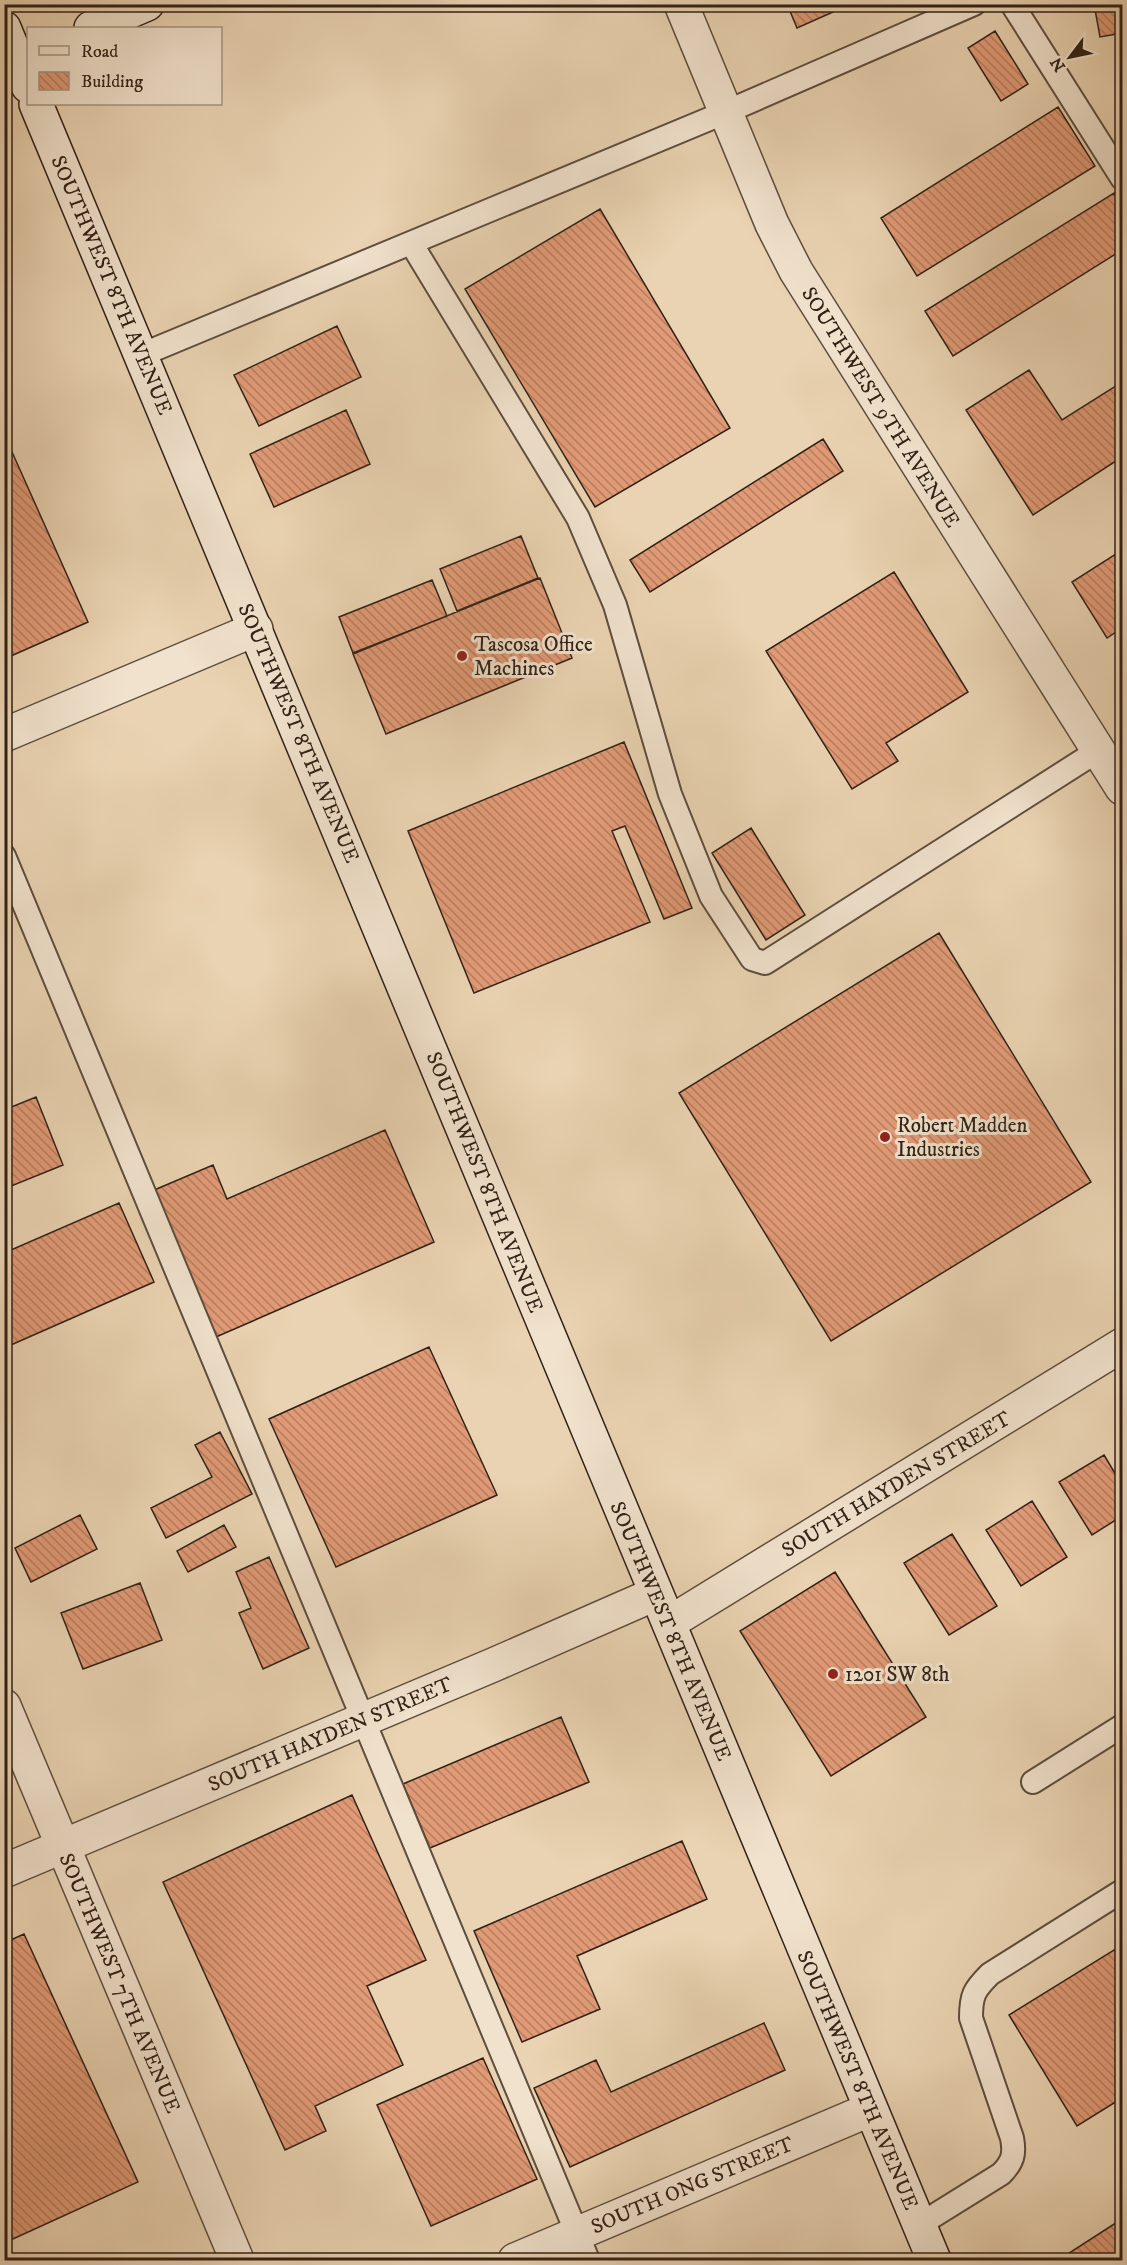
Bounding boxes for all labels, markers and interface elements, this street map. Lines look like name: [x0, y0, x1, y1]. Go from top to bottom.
legend: [27, 27, 222, 105]
north arrow: [1040, 27, 1100, 87]
text: Road: [81, 41, 118, 63]
text: N: [1046, 54, 1070, 75]
text: Building: [81, 71, 143, 93]
street label: SOUTHWEST 8TH AVENUE: [45, 152, 178, 419]
street label: SOUTHWEST 9TH AVENUE: [795, 282, 965, 533]
street label: SOUTHWEST 8TH AVENUE: [232, 600, 365, 867]
place label: Tascosa Office Machines: [474, 632, 593, 682]
marker: Tascosa Office Machines: [455, 649, 469, 663]
street label: SOUTHWEST 8TH AVENUE: [420, 1048, 548, 1317]
place label: Robert Madden Industries: [897, 1113, 1027, 1163]
marker: Robert Madden Industries: [878, 1130, 892, 1144]
street label: SOUTH HAYDEN STREET: [777, 1406, 1016, 1564]
street label: SOUTHWEST 8TH AVENUE: [604, 1498, 737, 1765]
place label: 1201 SW 8th: [845, 1662, 949, 1688]
marker: 1201 SW 8th: [826, 1667, 840, 1681]
street label: SOUTH HAYDEN STREET: [204, 1672, 456, 1798]
street label: SOUTHWEST 7TH AVENUE: [53, 1850, 186, 2117]
street label: SOUTHWEST 8TH AVENUE: [791, 1947, 924, 2214]
street label: SOUTH ONG STREET: [587, 2131, 798, 2240]

